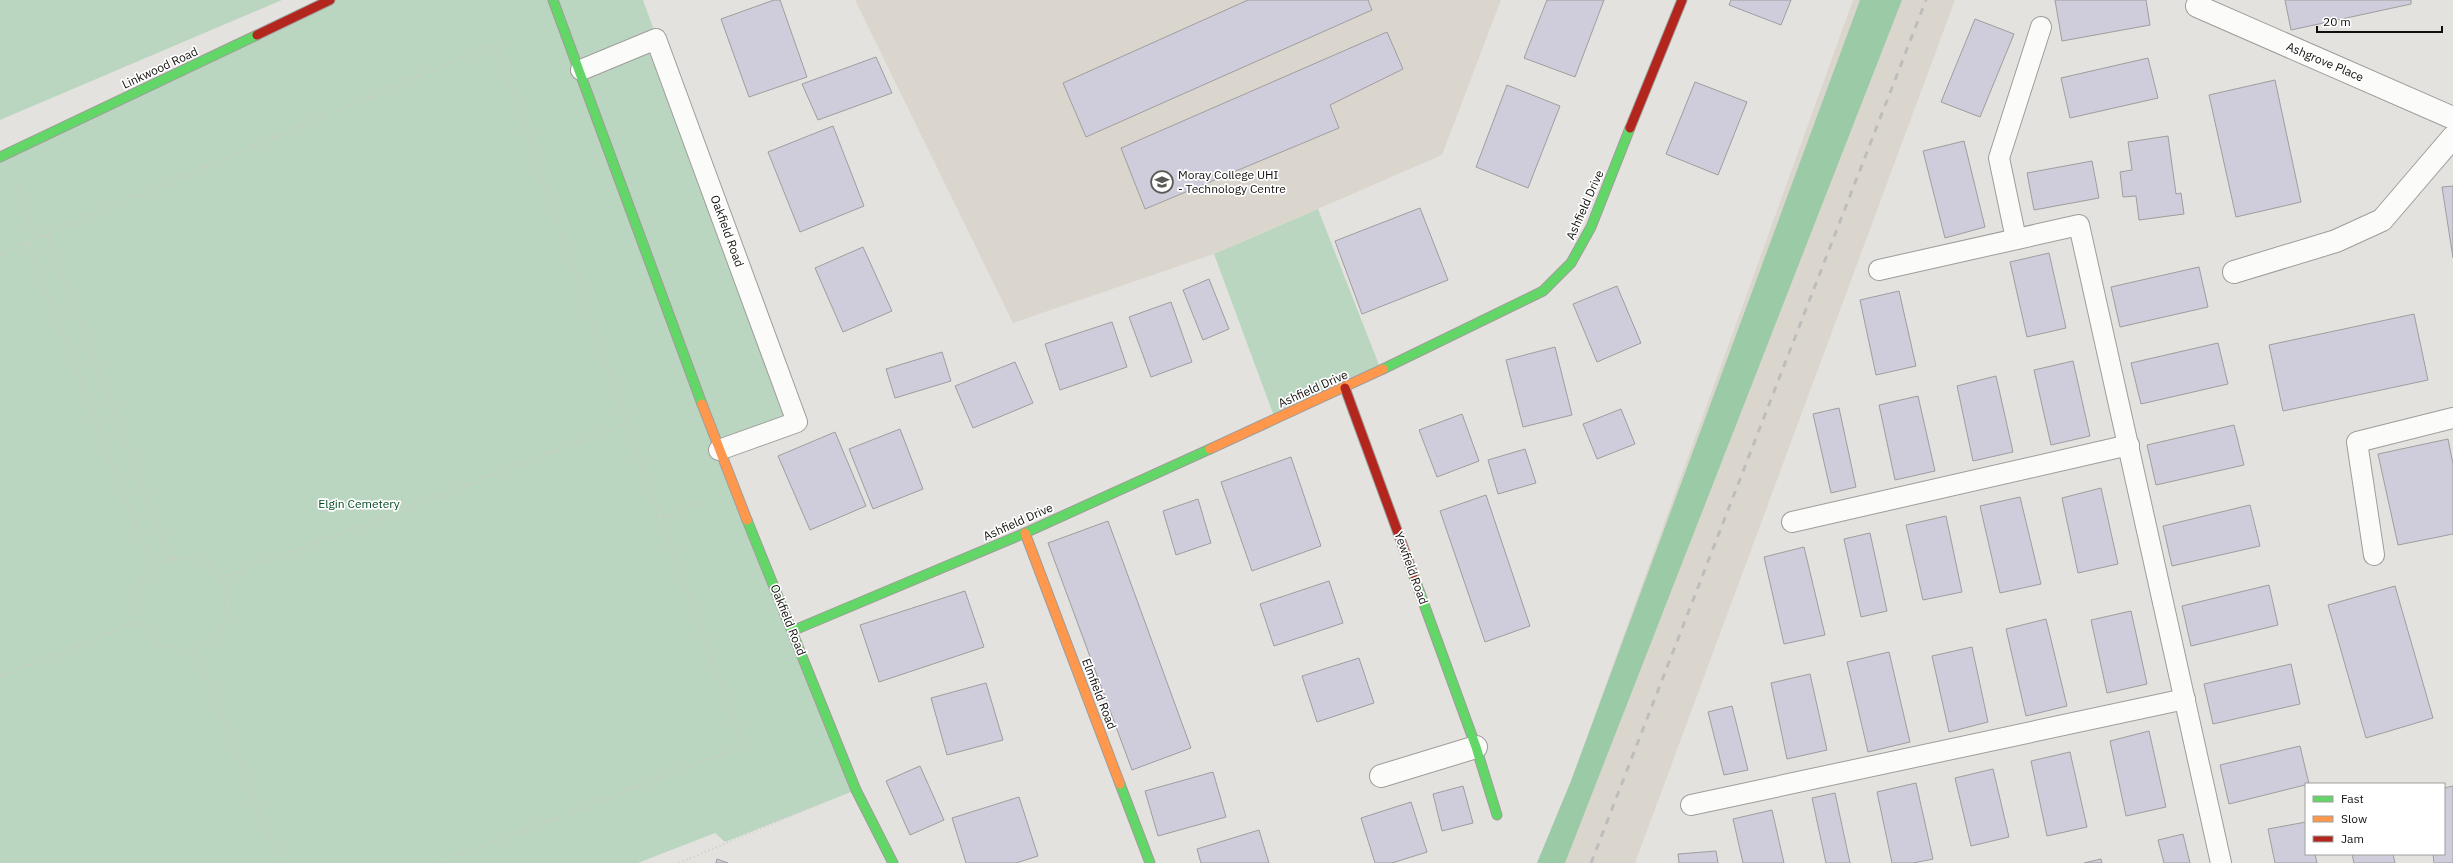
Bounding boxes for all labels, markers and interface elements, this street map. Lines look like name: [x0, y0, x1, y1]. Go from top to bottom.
scale bar: [2317, 8, 2442, 34]
text: 20 m: [2323, 14, 2351, 29]
street label: Ashgrove Place: [2284, 39, 2366, 85]
street label: Linkwood Road: [119, 43, 200, 92]
place label: Moray College UHI - Technology Centre: [1178, 167, 1286, 196]
street label: Ashfield Drive: [1563, 167, 1607, 242]
school or university icon: Moray College UHI - Technology Centre: [1149, 169, 1175, 195]
street label: Oakfield Road: [708, 193, 747, 269]
street label: Ashfield Drive: [1276, 366, 1350, 411]
park label: Elgin Cemetery: [318, 496, 400, 511]
street label: Ashfield Drive: [981, 499, 1055, 544]
street label: Yewfield Road: [1391, 529, 1432, 606]
street label: Oakfield Road: [767, 582, 810, 658]
street label: Elmfield Road: [1079, 656, 1120, 731]
legend: [2305, 783, 2445, 855]
text: Fast: [2341, 791, 2364, 806]
text: Slow: [2341, 811, 2367, 826]
text: Jam: [2341, 831, 2364, 846]

